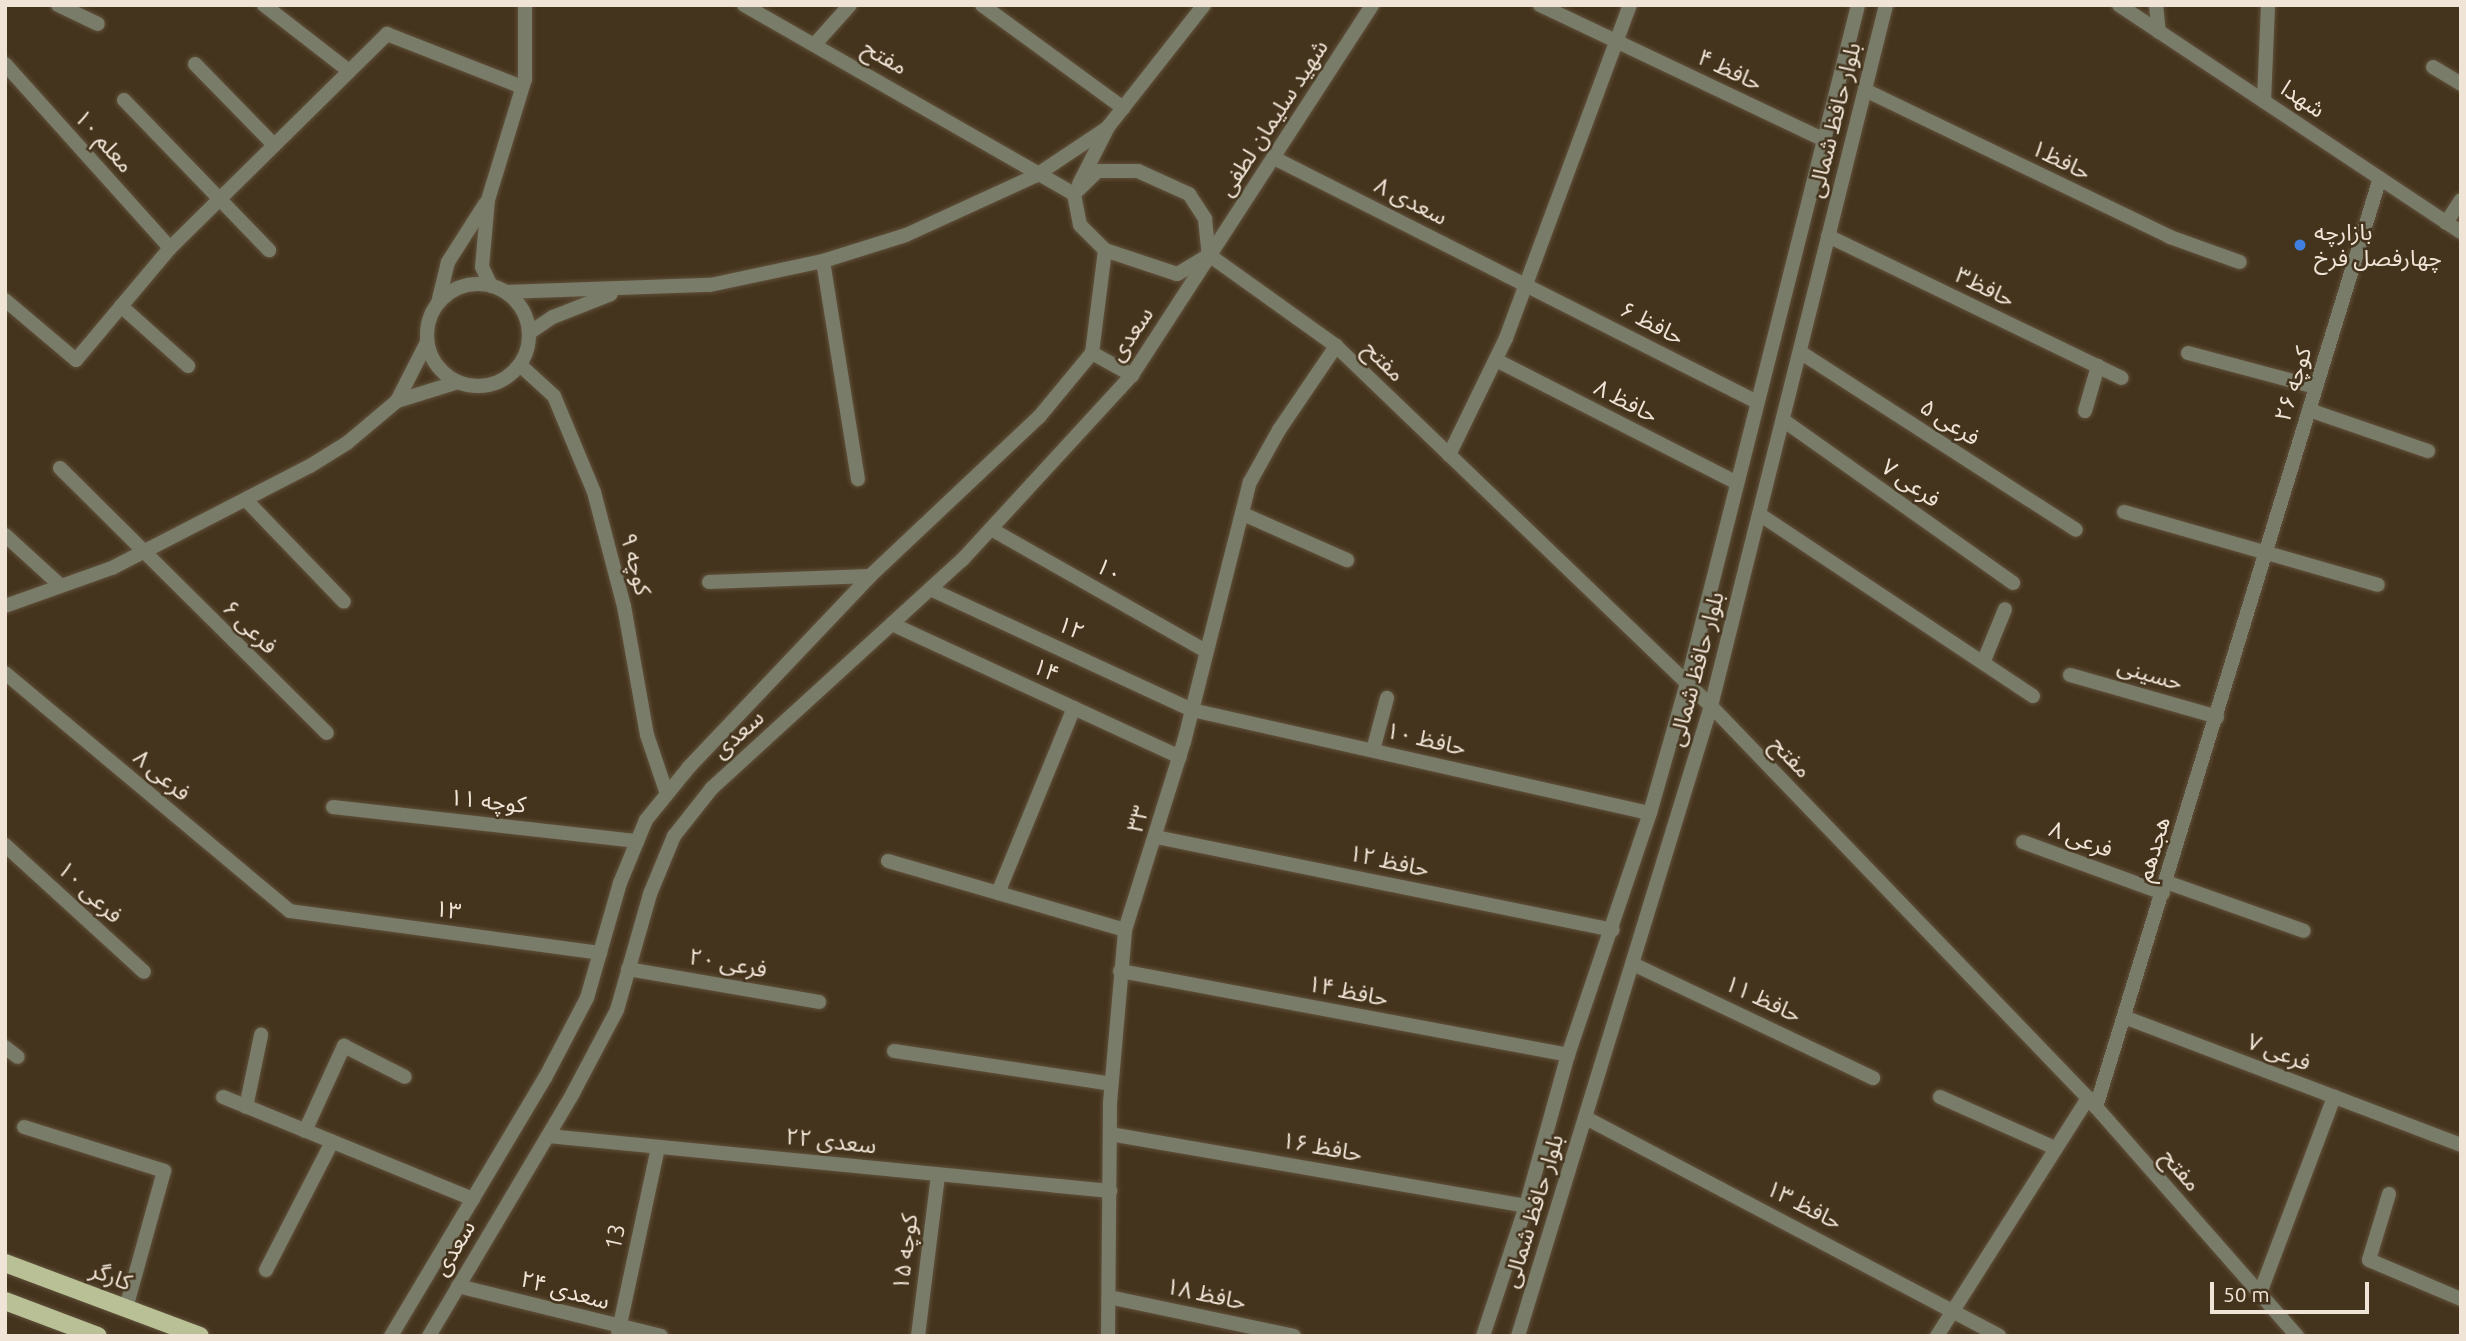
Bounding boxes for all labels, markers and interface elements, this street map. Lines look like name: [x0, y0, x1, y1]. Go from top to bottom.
street label: مفتح: [858, 34, 912, 80]
street label: شهید سلیمان لطفی: [1212, 35, 1334, 201]
street label: بلوار حافظ شمالی: [1801, 40, 1867, 200]
street label: حافظ ۴: [1693, 43, 1767, 97]
street label: شهدا: [2276, 74, 2330, 124]
street label: معلم ۱۰: [68, 104, 140, 178]
street label: حافظ۱: [2027, 134, 2095, 186]
street label: سعدی ۸: [1370, 171, 1452, 231]
place label: بازارچه چهارفصل فرخ: [2314, 218, 2442, 272]
marker: بازارچه چهارفصل فرخ: [2292, 237, 2308, 253]
street label: حافظ۳: [1951, 261, 2019, 313]
street label: حافظ ۶: [1615, 295, 1689, 351]
street label: سعدی: [1103, 302, 1159, 366]
street label: مفتح: [1358, 335, 1410, 387]
street label: کوچه ۲۶: [2269, 343, 2317, 425]
street label: حافظ ۸: [1589, 373, 1663, 429]
street label: فرعی ۵: [1915, 393, 1985, 451]
street label: فرعی ۷: [1876, 453, 1946, 513]
street label: کوچه ۹: [615, 530, 657, 598]
street label: ۱۰: [1091, 551, 1127, 589]
street label: بلوار حافظ شمالی: [1662, 589, 1730, 749]
street label: فرعی ۶: [217, 594, 283, 660]
street label: ۱۲: [1053, 610, 1089, 646]
street label: ۱۴: [1028, 652, 1064, 688]
street label: حسینی: [2114, 652, 2186, 696]
street label: سعدی: [707, 704, 769, 764]
street label: حافظ ۱۰: [1383, 716, 1469, 762]
street label: مفتح: [1765, 731, 1817, 783]
street label: فرعی ۸: [128, 743, 196, 807]
street label: کوچه ۱۱: [448, 783, 528, 819]
street label: ۳۳: [1121, 802, 1155, 836]
street label: هجدهم: [2130, 813, 2176, 885]
street label: فرعی ۸: [2045, 815, 2117, 863]
street label: حافظ ۱۲: [1346, 839, 1432, 883]
street label: فرعی ۱۰: [52, 855, 128, 929]
street label: ۱۳: [433, 895, 463, 925]
street label: فرعی ۲۰: [687, 943, 769, 983]
street label: حافظ ۱۱: [1720, 969, 1806, 1029]
street label: حافظ ۱۴: [1306, 970, 1390, 1012]
street label: فرعی ۷: [2243, 1027, 2315, 1077]
street label: سعدی ۲۲: [784, 1123, 878, 1159]
street label: حافظ ۱۶: [1280, 1126, 1364, 1168]
street label: بلوار حافظ شمالی: [1497, 1131, 1569, 1291]
street label: مفتح: [2155, 1143, 2207, 1197]
street label: حافظ ۱۳: [1762, 1174, 1846, 1236]
street label: کوچه ۱۵: [887, 1212, 923, 1292]
street label: سعدی: [427, 1215, 481, 1281]
street label: 13: [599, 1221, 631, 1253]
street label: کارگر: [86, 1256, 136, 1296]
street label: سعدی ۲۴: [517, 1265, 613, 1315]
scale bar: [2214, 1268, 2373, 1312]
street label: حافظ ۱۸: [1163, 1272, 1249, 1316]
text: 50 m: [2223, 1282, 2270, 1306]

